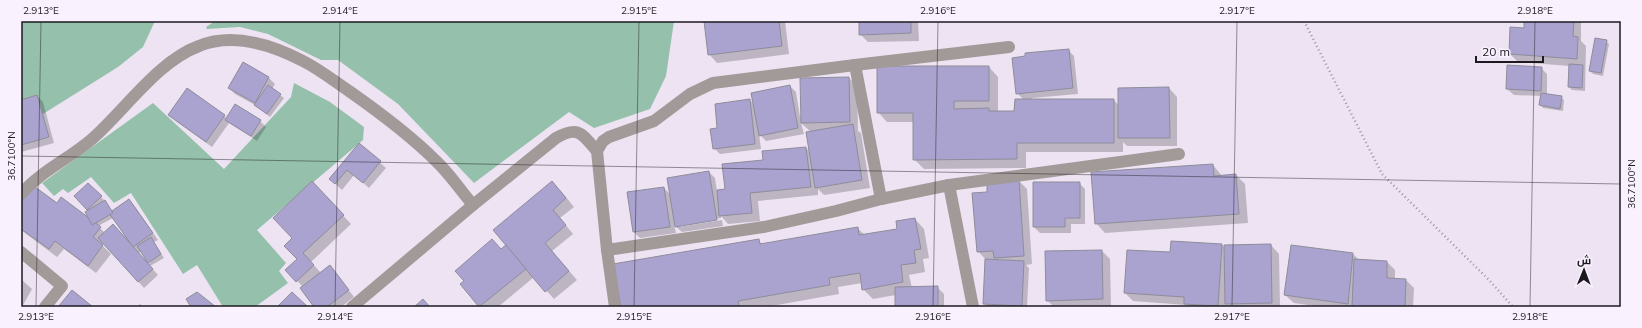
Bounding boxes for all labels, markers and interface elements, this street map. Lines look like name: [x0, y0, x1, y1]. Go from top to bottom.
text: 2.913°E: [23, 4, 59, 17]
text: 2.914°E: [322, 4, 358, 17]
text: 2.915°E: [621, 4, 657, 17]
text: 2.916°E: [920, 4, 956, 17]
text: 2.917°E: [1219, 4, 1255, 17]
text: 2.918°E: [1517, 4, 1553, 17]
scale bar: [1476, 38, 1543, 64]
text: 20 m: [1482, 44, 1510, 59]
text: 36.7100°N: [5, 131, 18, 181]
text: 36.7100°N: [1625, 159, 1638, 209]
north arrow: [1564, 250, 1604, 290]
text: ش: [1577, 253, 1591, 267]
text: 2.913°E: [18, 310, 54, 323]
text: 2.914°E: [317, 310, 353, 323]
text: 2.915°E: [616, 310, 652, 323]
text: 2.916°E: [915, 310, 951, 323]
text: 2.917°E: [1214, 310, 1250, 323]
text: 2.918°E: [1512, 310, 1548, 323]

